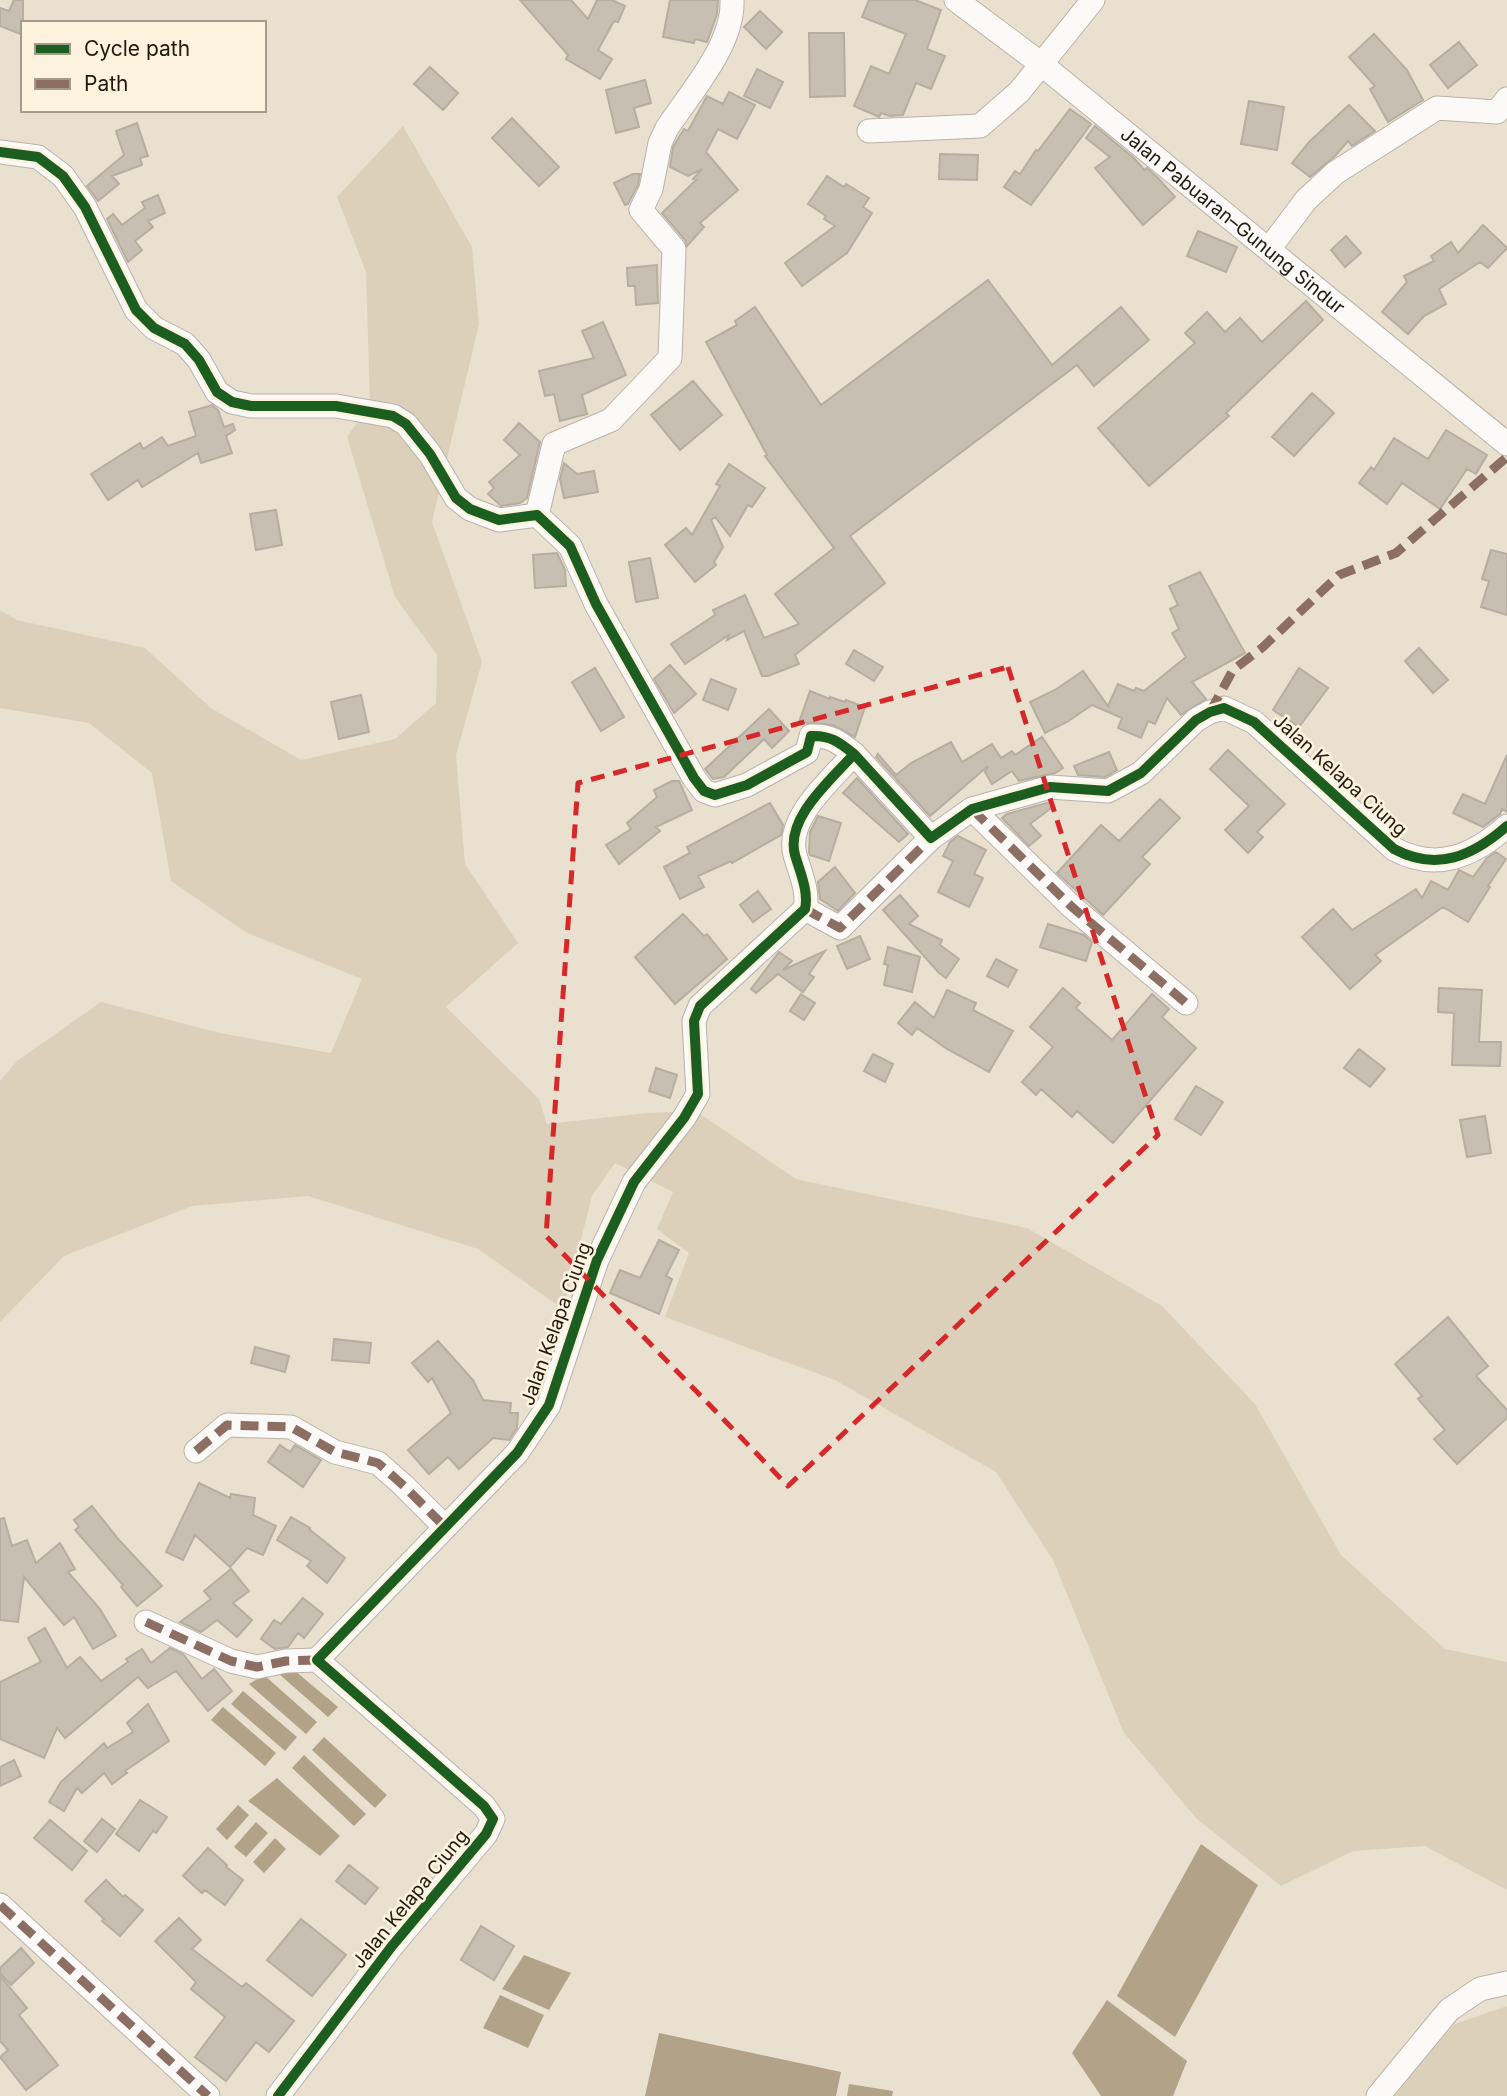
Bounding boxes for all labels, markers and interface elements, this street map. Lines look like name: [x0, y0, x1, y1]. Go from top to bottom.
legend: [21, 21, 266, 112]
text: Cycle path: [84, 36, 190, 61]
text: Path: [84, 71, 129, 96]
street label: Jalan Pabuaran–Gunung Sindur: [1116, 122, 1350, 319]
street label: Jalan Kelapa Ciung: [1268, 709, 1412, 841]
street label: Jalan Kelapa Ciung: [516, 1239, 596, 1409]
street label: Jalan Kelapa Ciung: [347, 1825, 473, 1973]

